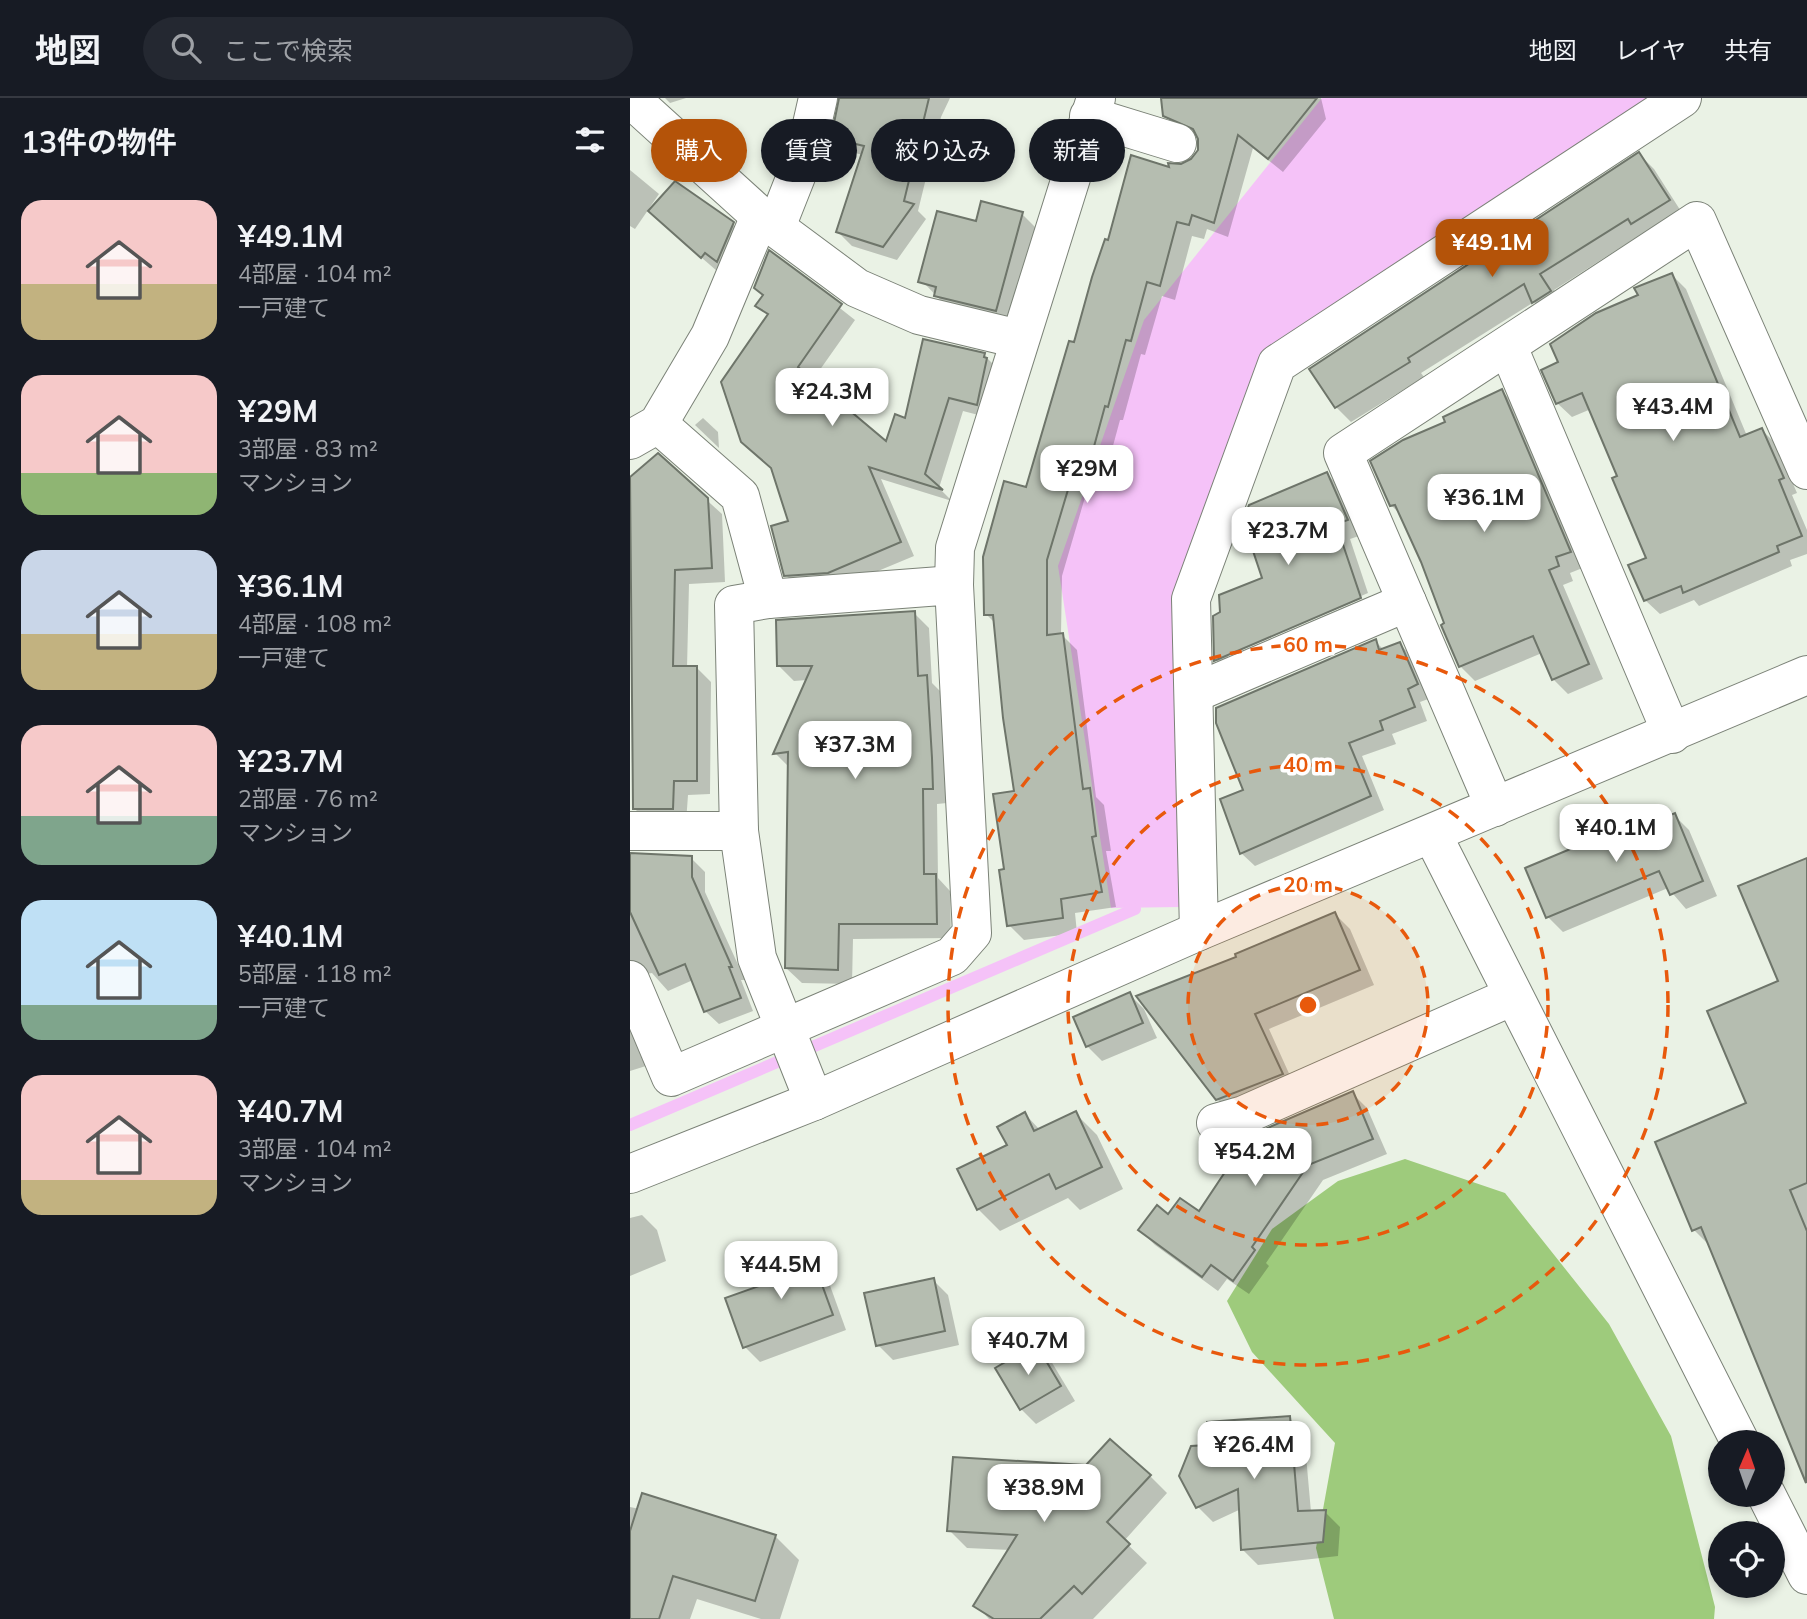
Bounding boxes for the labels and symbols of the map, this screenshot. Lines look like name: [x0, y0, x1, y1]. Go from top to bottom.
pin: ¥49.1M: [1435, 220, 1549, 279]
pin: ¥24.3M: [775, 368, 889, 428]
pin: ¥43.4M: [1616, 384, 1730, 443]
pin: ¥29M: [1046, 446, 1128, 505]
pin: ¥36.1M: [1427, 474, 1541, 534]
pin: ¥23.7M: [1231, 508, 1345, 567]
text: 60 m: [1283, 631, 1333, 657]
pin: ¥37.3M: [798, 722, 912, 781]
text: 40 m: [1283, 751, 1333, 777]
pin: ¥40.1M: [1559, 804, 1673, 864]
text: 20 m: [1283, 871, 1333, 897]
centre of rings: [1296, 993, 1320, 1017]
pin: ¥54.2M: [1198, 1128, 1312, 1188]
pin: ¥44.5M: [724, 1242, 838, 1301]
pin: ¥40.7M: [971, 1318, 1085, 1377]
pin: ¥26.4M: [1197, 1422, 1311, 1481]
north arrow: [1708, 1430, 1785, 1507]
pin: ¥38.9M: [987, 1464, 1101, 1524]

